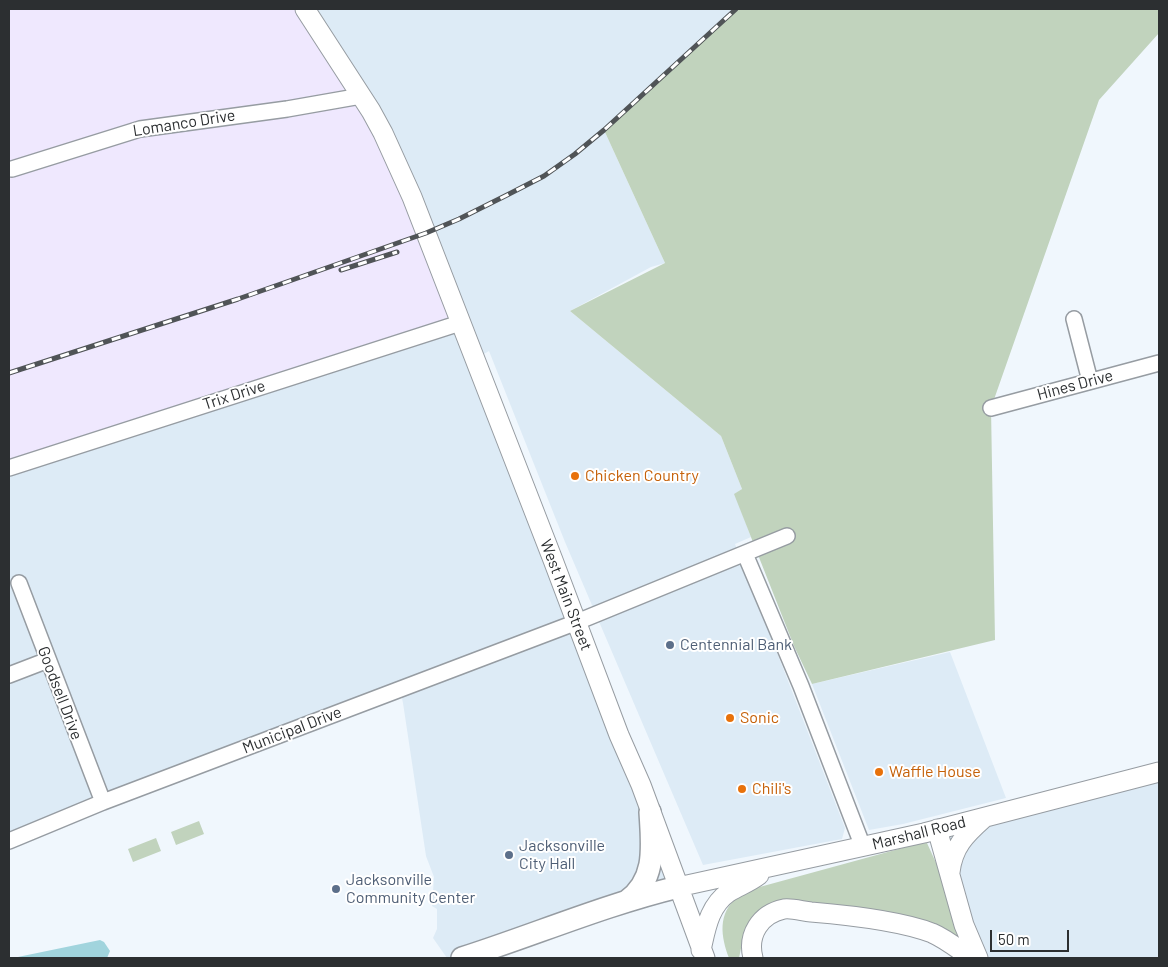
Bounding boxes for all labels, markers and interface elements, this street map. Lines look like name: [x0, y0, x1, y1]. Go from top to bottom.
street label: Lomanco Drive: [131, 105, 237, 141]
street label: Hines Drive: [1035, 366, 1115, 404]
street label: Trix Drive: [200, 376, 268, 414]
place label: Chicken Country: [585, 466, 699, 486]
marker: Chicken Country: [569, 470, 581, 482]
street label: West Main Street: [536, 537, 596, 653]
place label: Centennial Bank: [680, 635, 792, 655]
marker: Centennial Bank: [664, 639, 676, 651]
street label: Goodsell Drive: [33, 644, 87, 742]
street label: Municipal Drive: [240, 702, 344, 758]
place label: Sonic: [740, 708, 779, 728]
marker: Sonic: [724, 712, 736, 724]
place label: Waffle House: [889, 762, 981, 782]
marker: Waffle House: [873, 766, 885, 778]
place label: Chili's: [752, 779, 792, 799]
marker: Chili's: [736, 783, 748, 795]
street label: Marshall Road: [870, 812, 968, 854]
place label: Jacksonville City Hall: [519, 836, 605, 874]
marker: Jacksonville City Hall: [503, 849, 515, 861]
place label: Jacksonville Community Center: [346, 870, 475, 908]
marker: Jacksonville Community Center: [330, 883, 342, 895]
scale bar: [993, 920, 1072, 952]
text: 50 m: [998, 930, 1030, 948]

